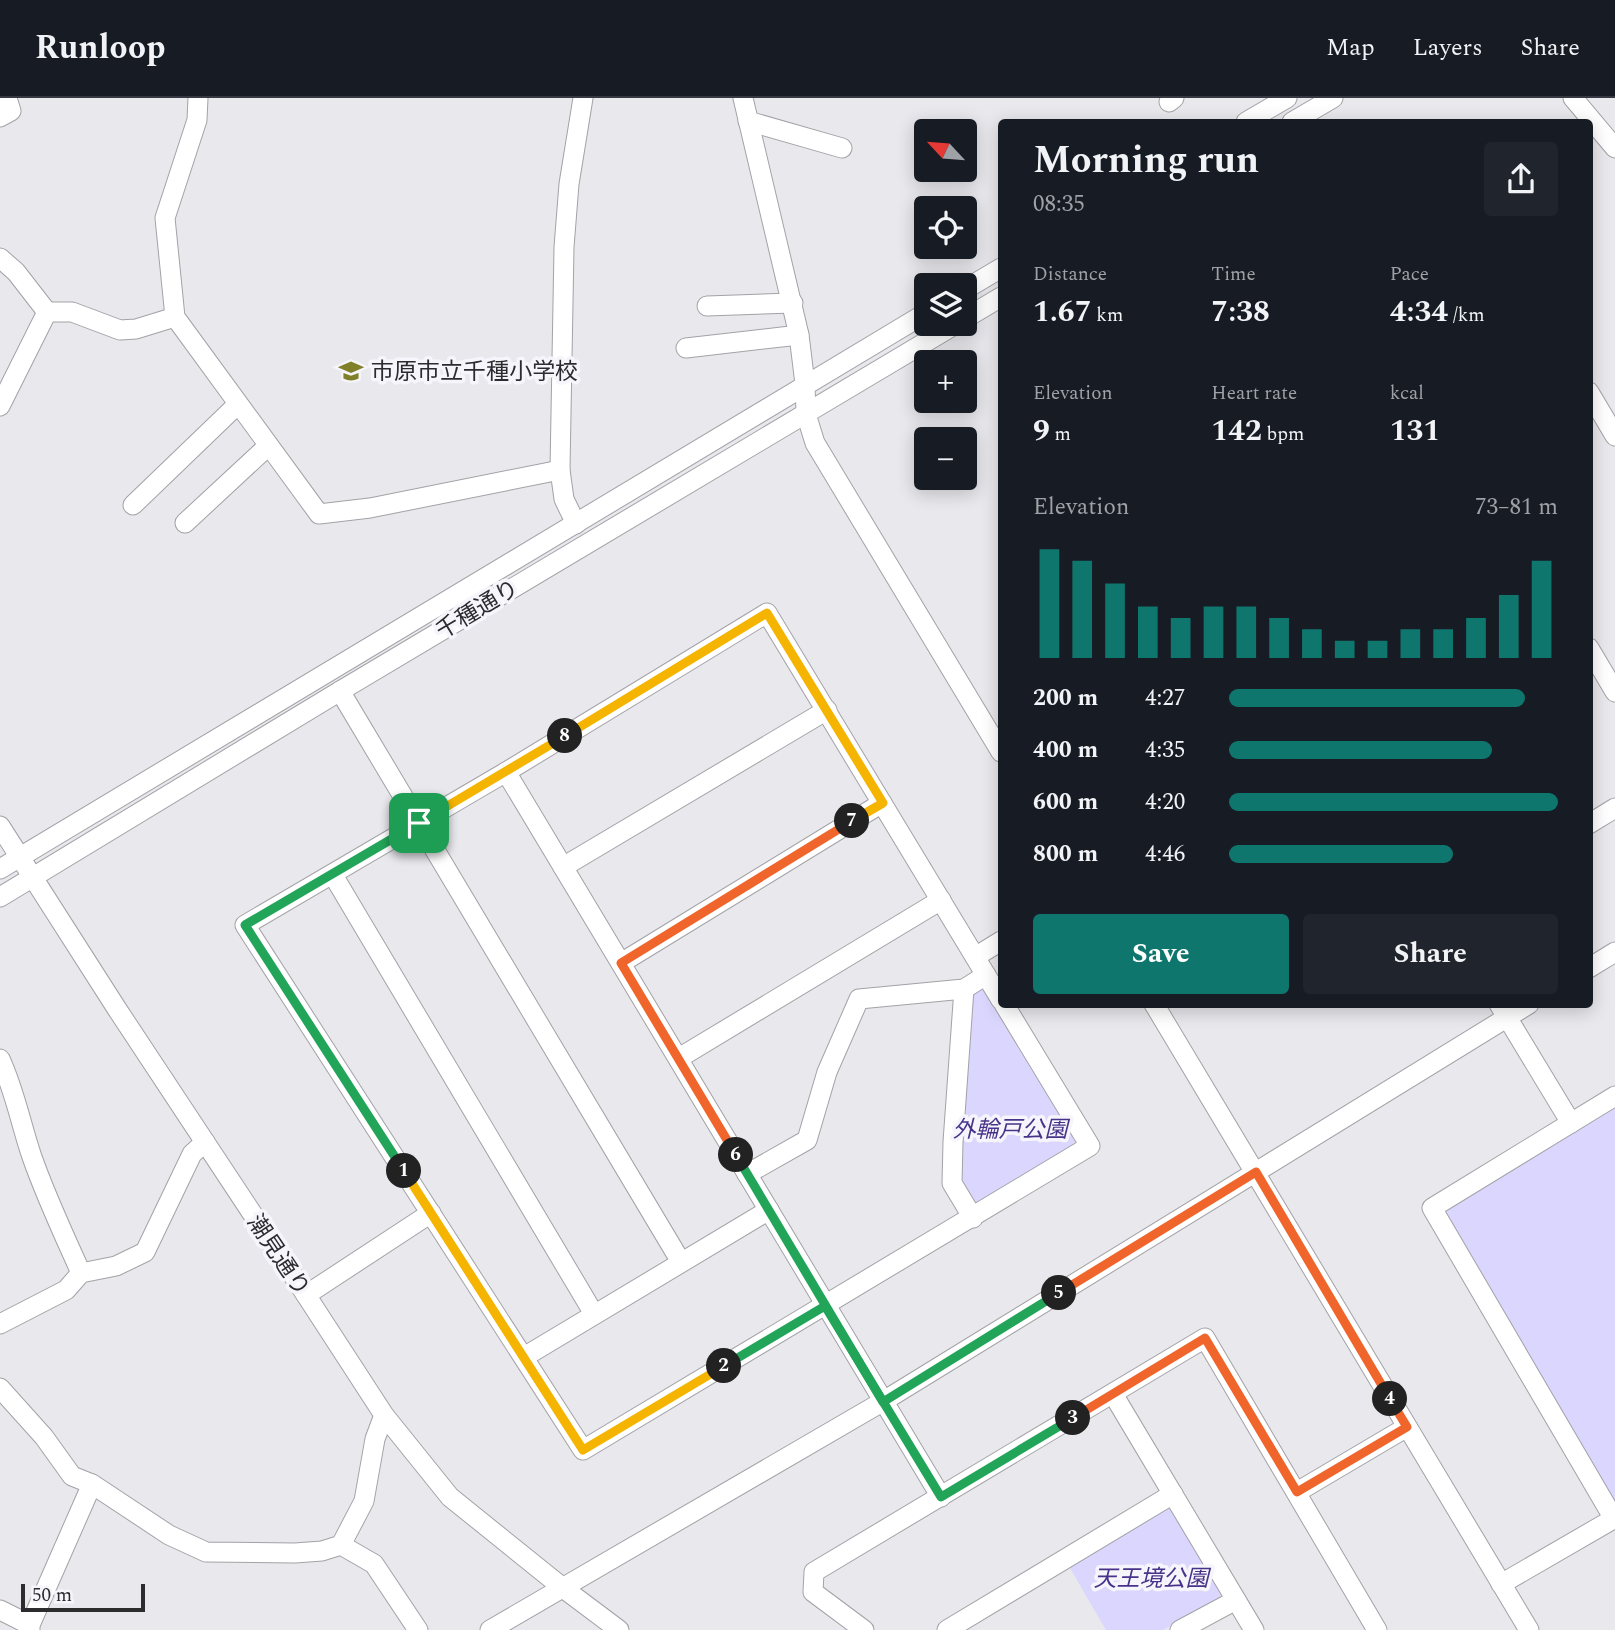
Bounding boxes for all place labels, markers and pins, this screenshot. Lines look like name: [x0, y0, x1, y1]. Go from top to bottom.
place label: 市原市立千種小学校: [371, 355, 578, 390]
school or university icon: 市原市立千種小学校: [337, 357, 365, 385]
pin: 8: [548, 718, 582, 754]
pin: [389, 793, 449, 853]
pin: 7: [834, 804, 870, 838]
pin: 6: [718, 1138, 754, 1172]
pin: 1: [386, 1154, 422, 1188]
pin: 5: [1042, 1276, 1076, 1310]
pin: 2: [706, 1348, 742, 1384]
pin: 4: [1372, 1382, 1408, 1416]
pin: 3: [1056, 1400, 1090, 1436]

